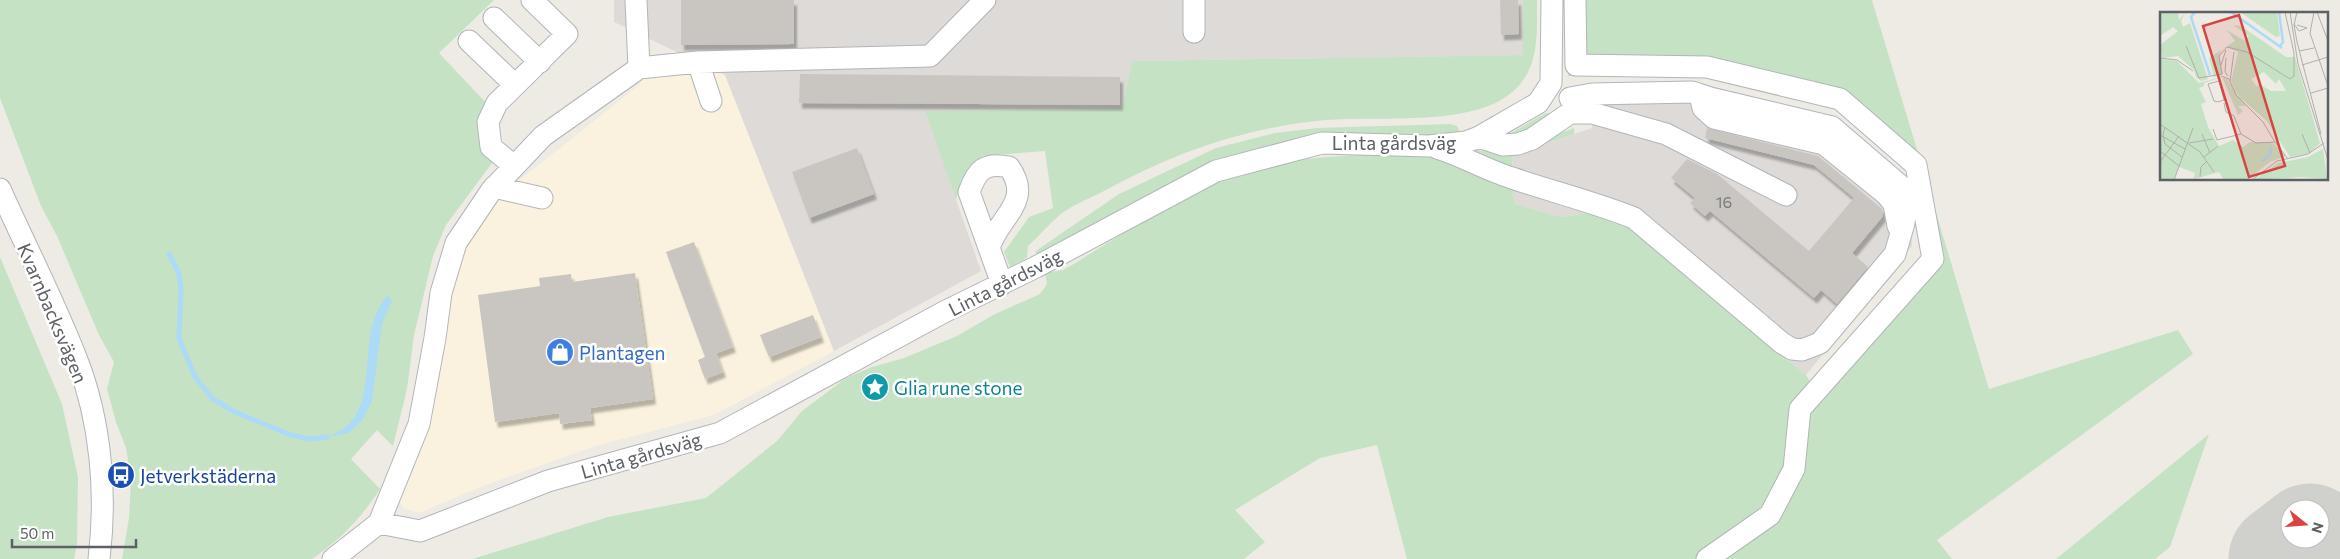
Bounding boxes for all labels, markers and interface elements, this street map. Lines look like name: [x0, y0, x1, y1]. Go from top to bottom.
inset map: [2160, 12, 2328, 180]
street label: Linta gårdsväg: [1332, 131, 1456, 154]
house number: 16: [1716, 192, 1732, 211]
street label: Kvarnbacksvägen: [13, 240, 93, 386]
street label: Linta gårdsväg: [944, 244, 1066, 320]
shop icon: Plantagen: [545, 337, 575, 367]
place label: Plantagen: [579, 341, 665, 364]
place icon: Glia rune stone: [860, 372, 890, 402]
place label: Glia rune stone: [894, 376, 1022, 399]
street label: Linta gårdsväg: [578, 427, 704, 483]
bus stop icon: Jetverkstäderna: [106, 460, 136, 490]
place label: Jetverkstäderna: [140, 464, 276, 487]
north arrow: [2280, 499, 2330, 549]
scale bar: [12, 516, 136, 548]
text: N: [2308, 520, 2328, 535]
text: 50 m: [20, 524, 54, 542]

